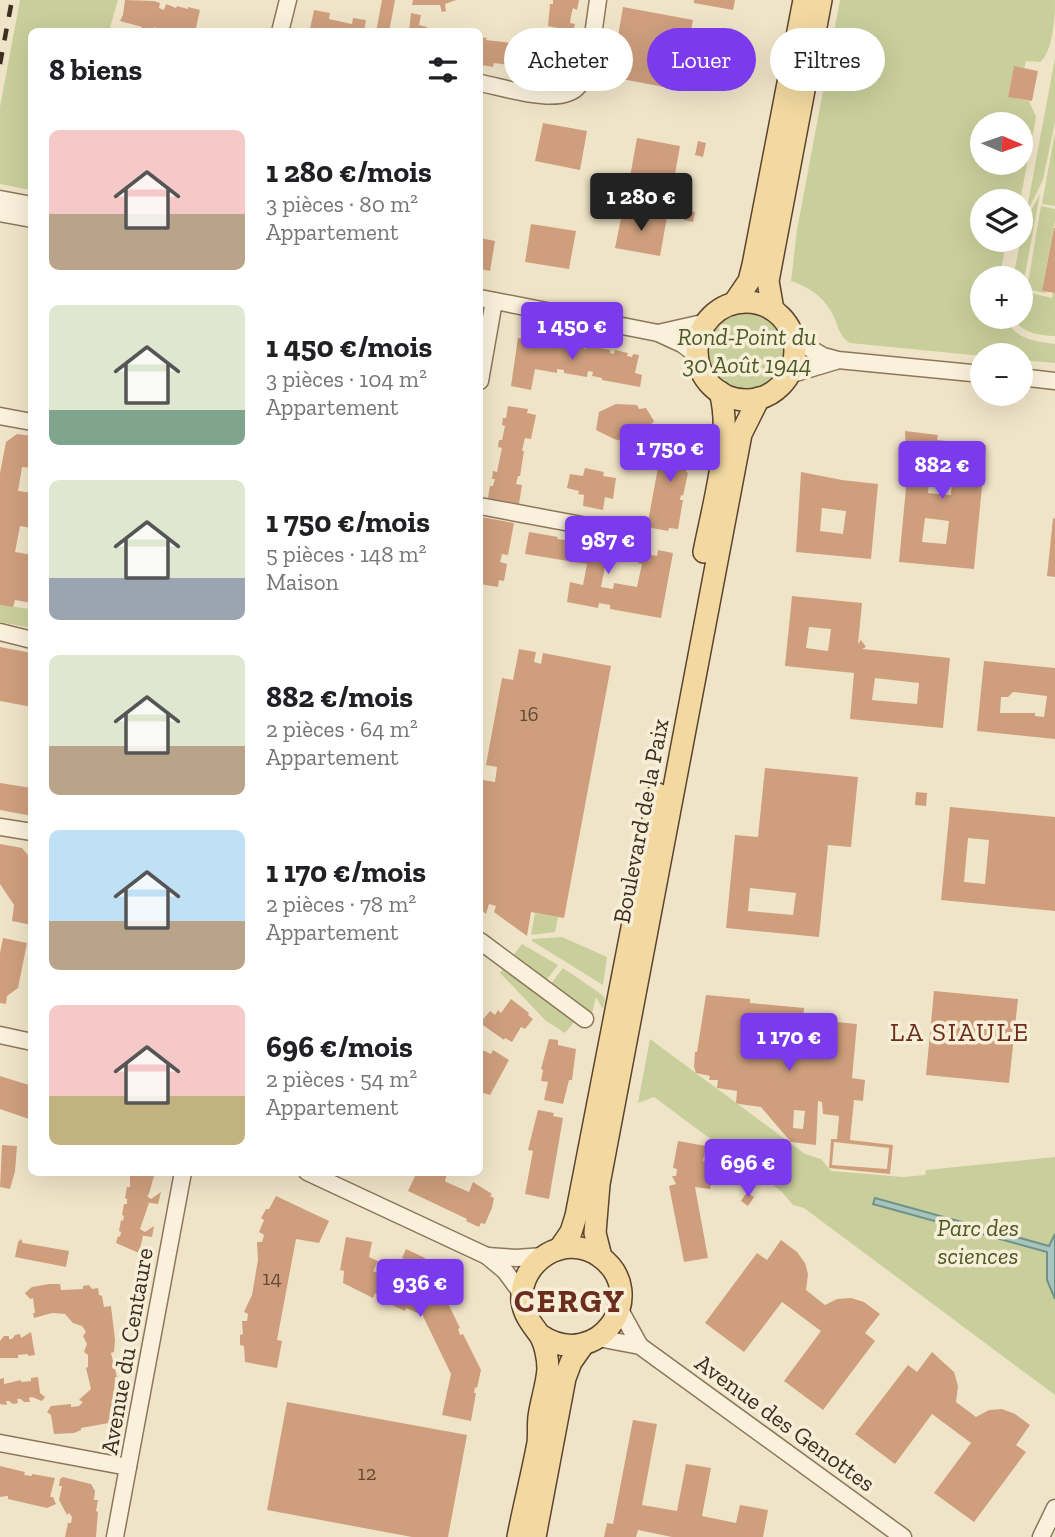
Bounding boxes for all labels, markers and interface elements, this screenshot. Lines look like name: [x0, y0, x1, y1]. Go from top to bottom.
chip: Acheter: [504, 28, 633, 91]
chip: Louer: [647, 28, 756, 91]
chip: Filtres: [770, 28, 885, 91]
icon: filters: [424, 51, 462, 89]
text: 8 biens: [49, 52, 142, 88]
north arrow: [970, 112, 1032, 175]
map controls: [970, 112, 1033, 406]
text: 1 280 €/mois: [266, 154, 432, 190]
icon: home: [105, 158, 189, 242]
pin: 1 280 €: [576, 174, 706, 233]
text: 1 280 €: [606, 182, 676, 210]
button: layers: [970, 189, 1033, 252]
text: 3 pièces · 80 m²: [266, 190, 418, 218]
text: Appartement: [266, 218, 399, 246]
button: +: [970, 266, 1033, 329]
pin: 1 450 €: [507, 302, 637, 362]
text: 1 450 €: [537, 311, 607, 339]
park label: Rond-Point du 30 Août 1944: [677, 322, 817, 379]
text: 1 450 €/mois: [266, 329, 432, 365]
icon: home: [105, 333, 189, 417]
button: −: [970, 343, 1033, 406]
text: 3 pièces · 104 m²: [266, 365, 427, 393]
text: Appartement: [266, 393, 399, 421]
pin: 1 750 €: [605, 424, 735, 484]
text: 1 750 €: [636, 433, 704, 461]
pin: 882 €: [893, 442, 991, 501]
text: 882 €: [914, 450, 970, 478]
text: 1 750 €/mois: [266, 504, 430, 540]
icon: home: [105, 508, 189, 592]
pin: 987 €: [559, 516, 657, 576]
text: 987 €: [581, 525, 635, 553]
text: 5 pièces · 148 m²: [266, 540, 427, 568]
text: Maison: [266, 568, 339, 596]
text: 882 €/mois: [266, 679, 413, 715]
icon: home: [105, 683, 189, 767]
house number: 16: [519, 701, 539, 726]
text: 2 pièces · 64 m²: [266, 715, 418, 743]
street label: Boulevard de la Paix: [606, 716, 675, 926]
text: Appartement: [266, 743, 399, 771]
text: 1 170 €/mois: [266, 854, 426, 890]
icon: home: [105, 858, 189, 942]
text: 2 pièces · 78 m²: [266, 890, 416, 918]
text: Appartement: [266, 918, 399, 946]
pin: 1 170 €: [724, 1014, 854, 1073]
district label: LA SIAULE: [890, 1016, 1030, 1048]
text: 1 170 €: [757, 1022, 821, 1050]
text: 696 €/mois: [266, 1029, 413, 1065]
icon: home: [105, 1033, 189, 1117]
text: 2 pièces · 54 m²: [266, 1065, 417, 1093]
text: Appartement: [266, 1093, 399, 1121]
pin: 696 €: [699, 1140, 797, 1199]
text: 696 €: [721, 1148, 775, 1176]
park label: Parc des sciences: [937, 1213, 1019, 1270]
street label: Avenue du Centaure: [94, 1245, 159, 1457]
pin: 936 €: [371, 1260, 469, 1319]
house number: 14: [262, 1265, 282, 1290]
text: 936 €: [393, 1268, 447, 1296]
district label: CERGY: [514, 1282, 626, 1320]
street label: Avenue des Genottes: [690, 1348, 881, 1498]
house number: 12: [358, 1460, 376, 1485]

